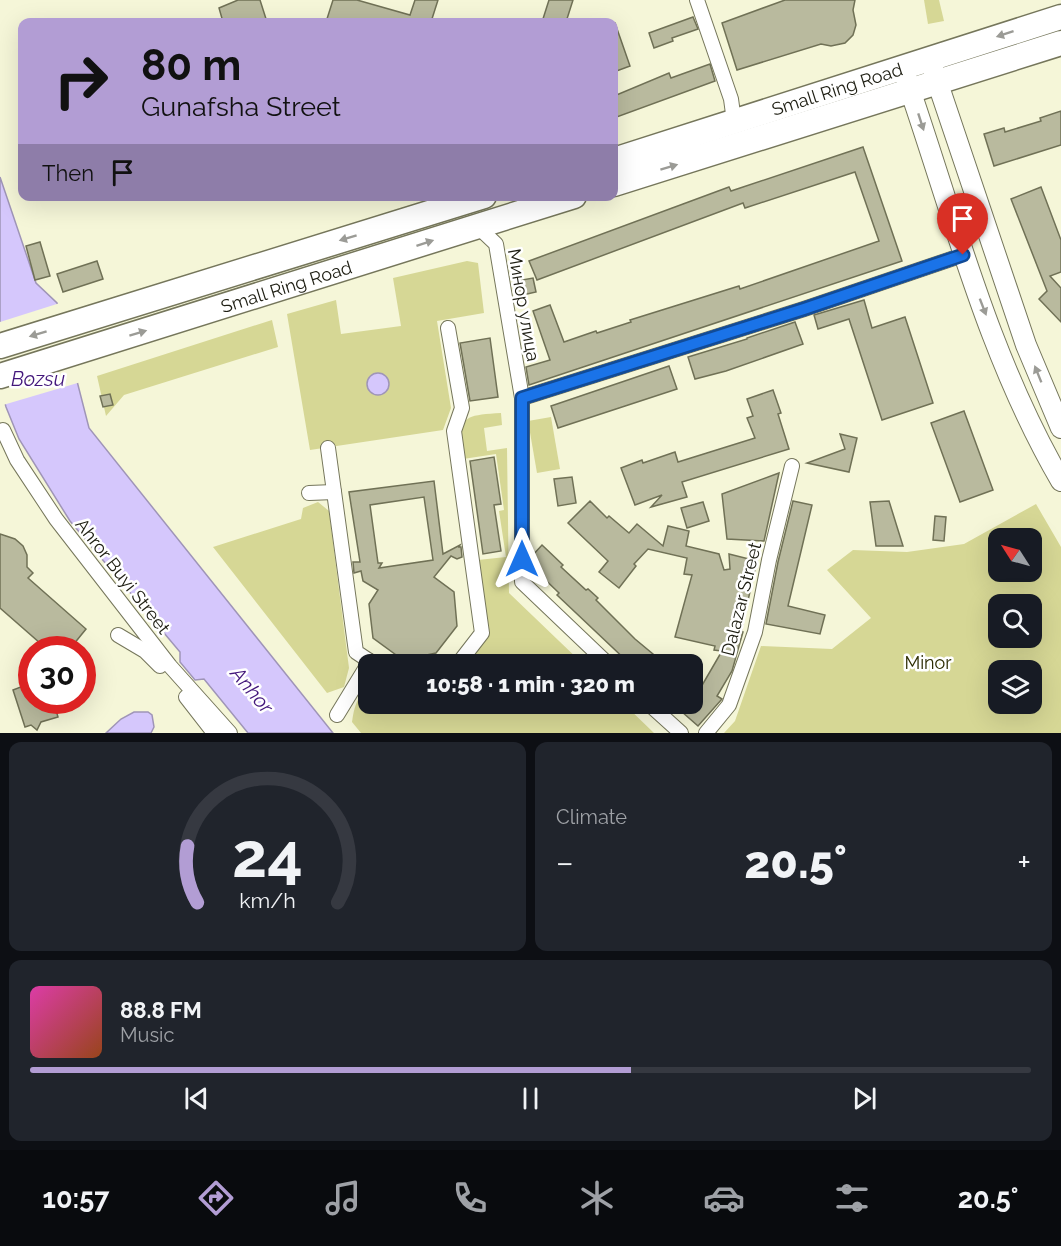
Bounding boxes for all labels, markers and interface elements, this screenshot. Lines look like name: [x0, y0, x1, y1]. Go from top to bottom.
one-way arrow: [996, 30, 1014, 40]
text: 80 m: [141, 41, 241, 90]
icon: right: [42, 42, 120, 120]
street label: Small Ring Road: [769, 58, 905, 119]
text: Gunafsha Street: [141, 91, 341, 122]
one-way arrow: [917, 113, 926, 131]
icon: arrive: [106, 156, 139, 189]
text: Then: [42, 160, 94, 186]
one-way arrow: [660, 162, 678, 171]
pin: [937, 193, 988, 255]
icon: arrive: [946, 202, 979, 235]
one-way arrow: [339, 234, 357, 243]
one-way arrow: [416, 238, 434, 248]
street label: Минор улица: [504, 247, 544, 363]
street label: Small Ring Road: [218, 256, 354, 317]
one-way arrow: [978, 299, 988, 317]
one-way arrow: [129, 328, 147, 337]
one-way arrow: [29, 330, 47, 339]
one-way arrow: [1033, 365, 1042, 383]
water label: Bozsu: [11, 367, 65, 391]
street label: Ahror Buyi Street: [71, 514, 175, 638]
position arrow: [490, 527, 554, 591]
north arrow: [988, 528, 1042, 582]
map controls: [988, 528, 1042, 714]
street label: Dalazar Street: [717, 540, 765, 658]
button: search: [988, 594, 1042, 648]
speed limit sign: 30: [18, 636, 96, 714]
park label: Minor: [904, 652, 952, 673]
button: layers: [988, 660, 1042, 714]
water label: Anhor: [225, 661, 279, 719]
text: 10:58 · 1 min · 320 m: [426, 671, 635, 697]
text: Climate: [556, 805, 627, 829]
text: 24: [232, 818, 303, 892]
text: 20.5°: [744, 836, 847, 889]
text: −: [556, 843, 574, 882]
text: +: [1017, 843, 1031, 882]
text: km/h: [239, 889, 296, 914]
text: 88.8 FM: [120, 997, 202, 1023]
text: Music: [120, 1023, 174, 1047]
icon: previous: [180, 1082, 213, 1115]
icon: pause: [514, 1082, 547, 1115]
icon: next: [848, 1082, 881, 1115]
icon: directions: [195, 1177, 237, 1219]
icon: music: [322, 1177, 364, 1219]
icon: phone: [449, 1177, 491, 1219]
icon: climate: [576, 1177, 618, 1219]
icon: car: [703, 1177, 745, 1219]
icon: filters: [831, 1177, 873, 1219]
text: 10:57: [43, 1183, 109, 1214]
text: 20.5°: [958, 1183, 1018, 1214]

